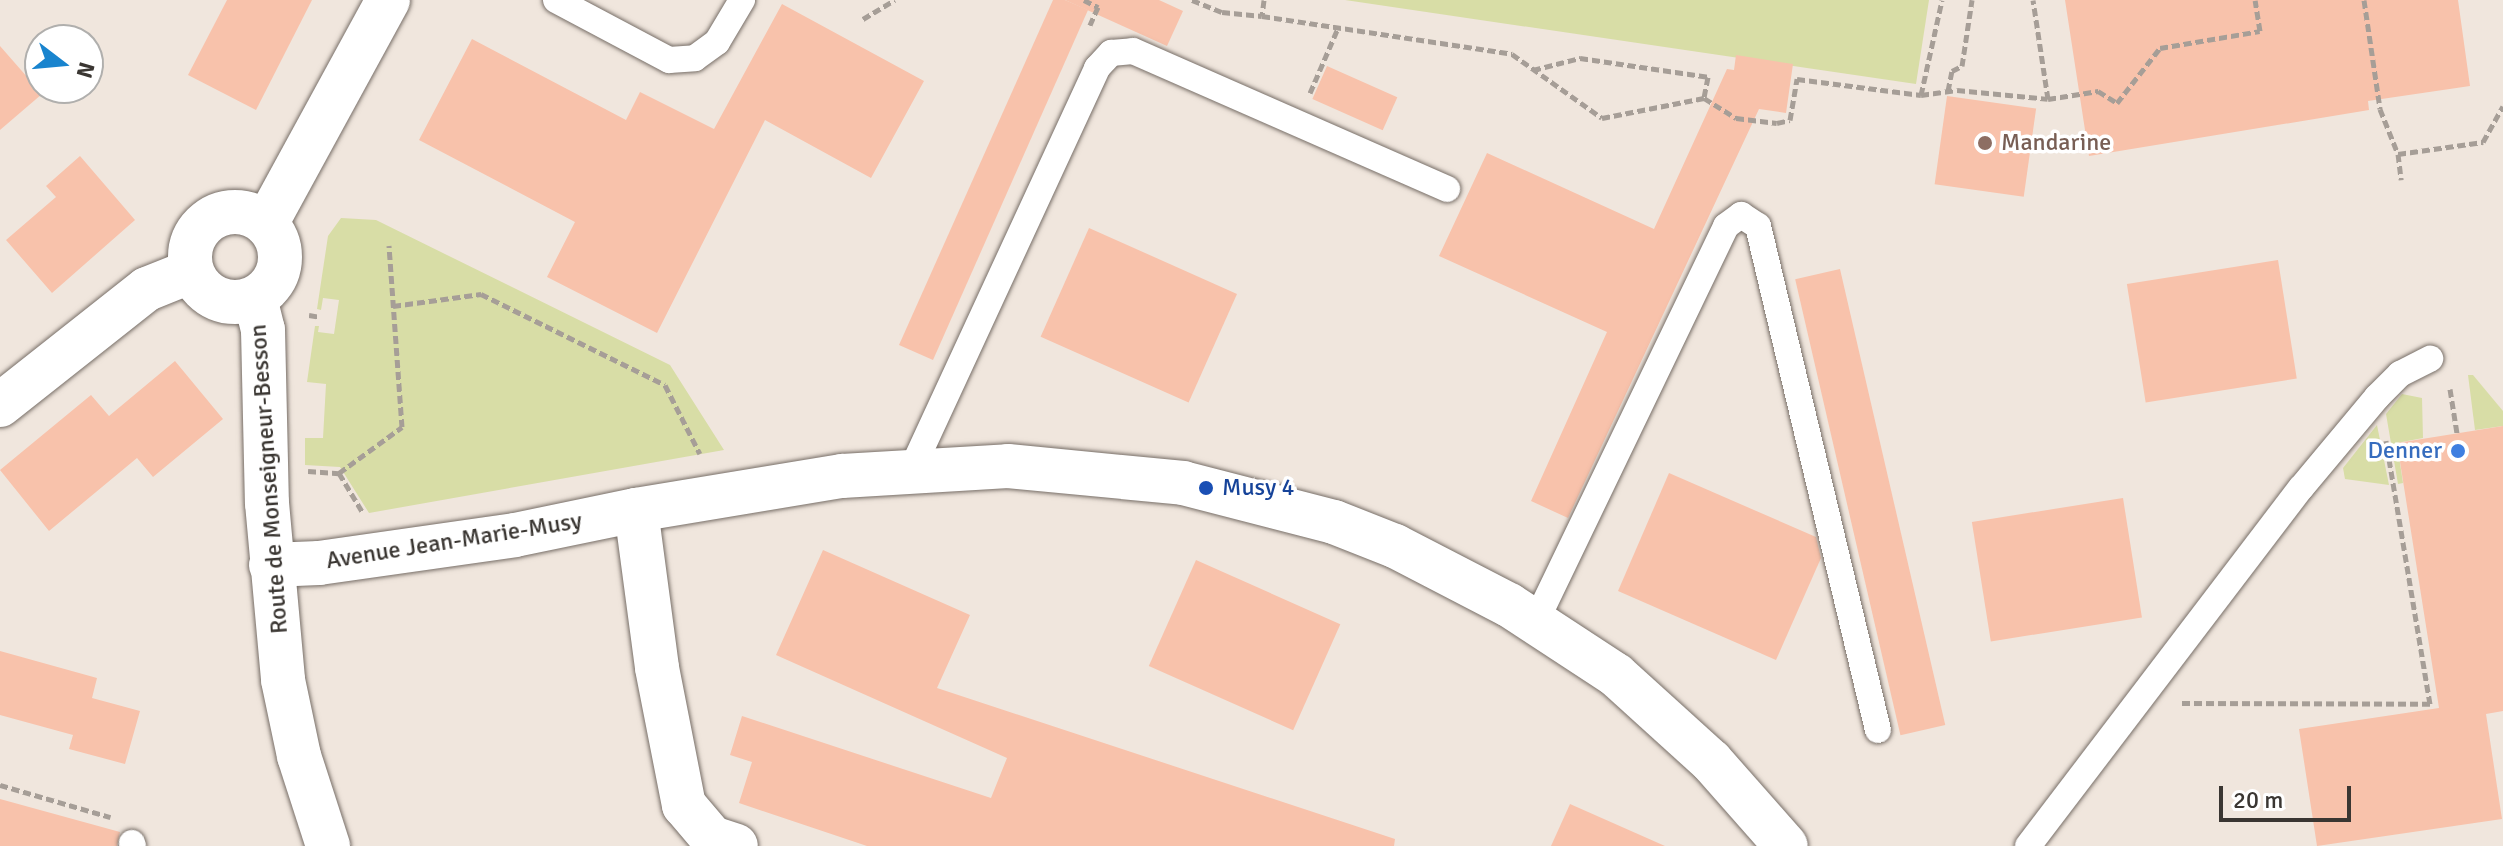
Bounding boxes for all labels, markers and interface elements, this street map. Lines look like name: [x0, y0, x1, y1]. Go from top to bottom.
north arrow: [24, 24, 104, 104]
text: N: [71, 59, 101, 81]
place label: Mandarine: [2001, 129, 2111, 157]
marker: Mandarine: [1976, 134, 1994, 152]
street label: Route de Monseigneur-Besson: [244, 323, 294, 635]
place label: Denner: [2367, 437, 2442, 465]
marker: Denner: [2449, 442, 2467, 460]
place label: Musy 4: [1222, 474, 1294, 502]
marker: Musy 4: [1197, 479, 1215, 497]
street label: Avenue Jean-Marie-Musy: [324, 507, 584, 575]
scale bar: [2223, 770, 2355, 820]
text: 20 m: [2233, 785, 2283, 815]

